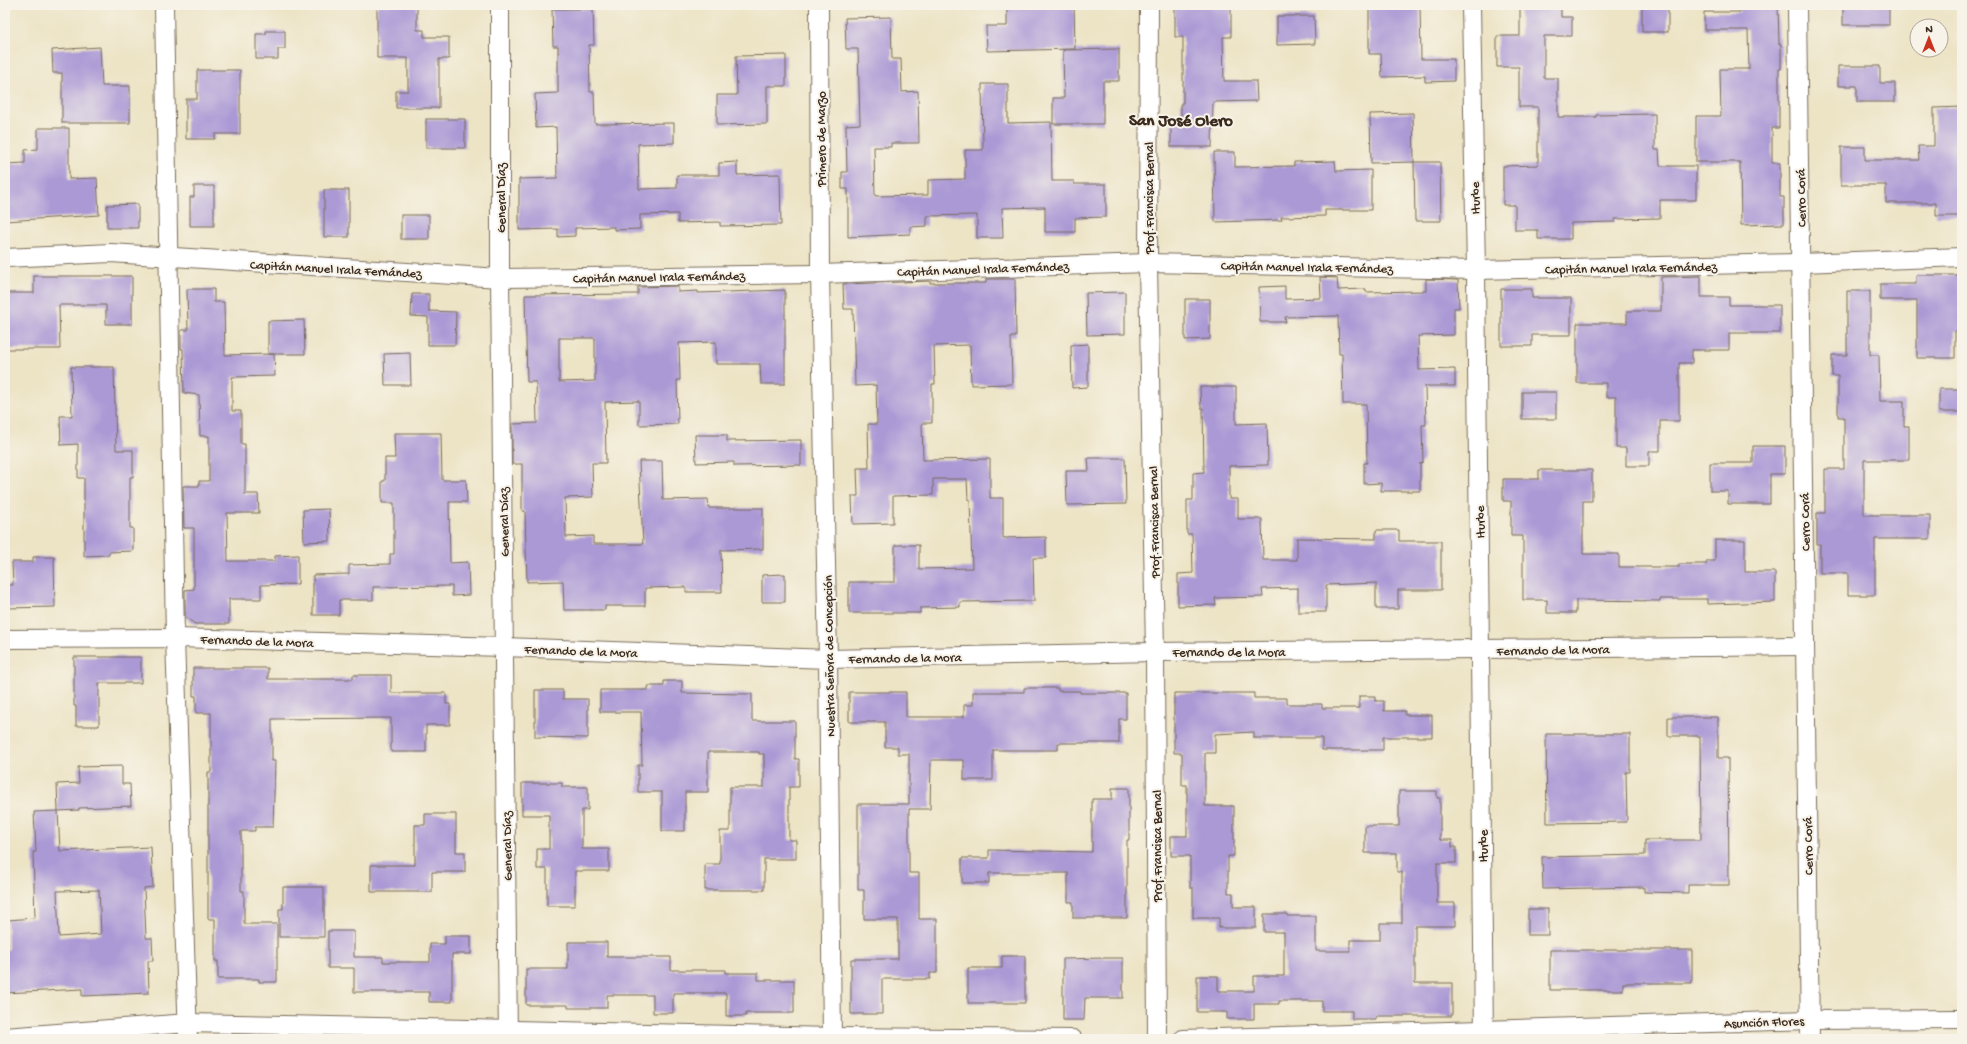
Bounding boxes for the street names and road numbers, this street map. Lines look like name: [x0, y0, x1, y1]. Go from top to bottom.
street label: Primero de Marzo: [815, 91, 830, 188]
street label: Prof.Francisca Bernal: [1143, 142, 1158, 255]
street label: General Díaz: [495, 162, 510, 233]
street label: Cerro Corá: [1794, 168, 1811, 227]
street label: Iturbe: [1469, 181, 1484, 214]
street label: Capitán Manuel Irala Fernández: [250, 259, 423, 283]
street label: Capitán Manuel Irala Fernández: [1221, 259, 1394, 278]
street label: Capitán Manuel Irala Fernández: [897, 260, 1071, 281]
street label: Capitán Manuel Irala Fernández: [1545, 260, 1718, 279]
street label: Capitán Manuel Irala Fernández: [573, 269, 746, 288]
street label: Prof.Francisca Bernal: [1147, 466, 1164, 579]
street label: General Díaz: [497, 486, 514, 557]
street label: Cerro Corá: [1798, 492, 1815, 551]
street label: Iturbe: [1474, 505, 1489, 538]
street label: Nuestra Señora de Concepción: [822, 574, 839, 737]
street label: Fernando de la Mora: [199, 633, 314, 652]
street label: Fernando de la Mora: [523, 643, 638, 662]
street label: Fernando de la Mora: [1495, 643, 1611, 660]
street label: Fernando de la Mora: [1171, 646, 1286, 661]
street label: Fernando de la Mora: [847, 651, 963, 668]
street label: Prof.Francisca Bernal: [1151, 790, 1166, 903]
street label: General Díaz: [500, 810, 517, 881]
street label: Cerro Corá: [1801, 816, 1818, 875]
street label: Iturbe: [1477, 829, 1492, 862]
street label: Asunción Flores: [1724, 1015, 1806, 1032]

